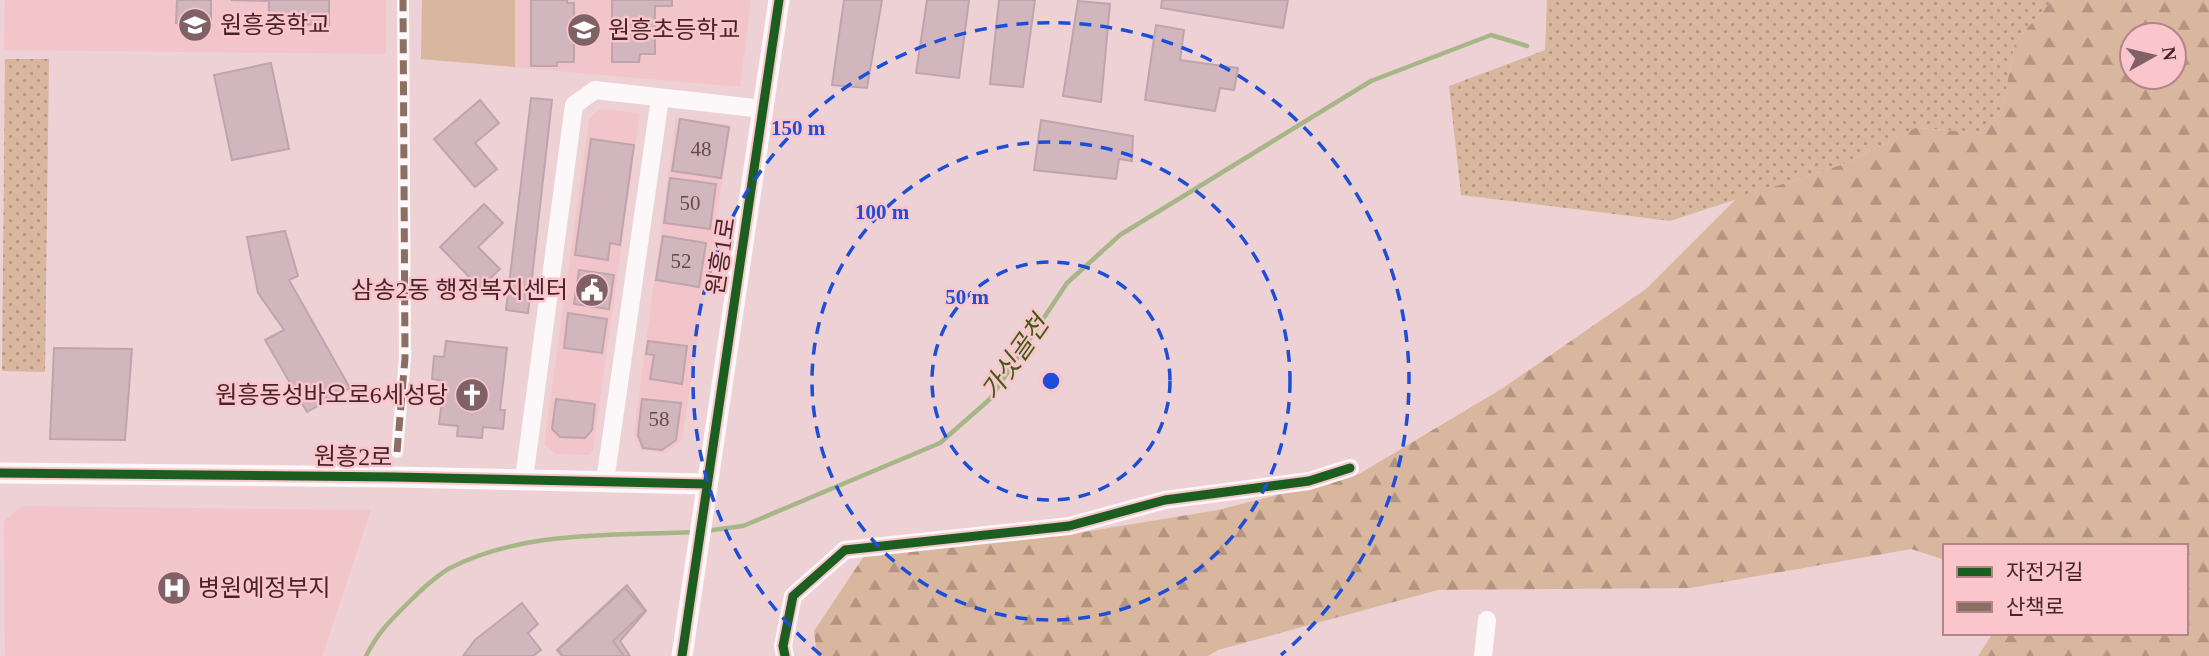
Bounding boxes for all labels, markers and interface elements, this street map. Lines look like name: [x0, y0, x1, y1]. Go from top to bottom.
school or university icon: 원흥중학교: [176, 6, 214, 44]
school or university icon: 원흥초등학교: [565, 11, 603, 49]
place label: 원흥중학교: [220, 12, 330, 38]
place label: 원흥초등학교: [608, 17, 740, 43]
north arrow: [2118, 21, 2188, 91]
text: N: [2158, 45, 2181, 62]
text: 150 m: [771, 116, 826, 140]
house number: 48: [691, 137, 712, 161]
house number: 50: [680, 191, 701, 215]
text: 100 m: [855, 200, 910, 224]
street label: 원흥1로: [702, 215, 740, 297]
house number: 52: [671, 249, 692, 273]
public building icon: 삼송2동 행정복지센터: [573, 271, 611, 309]
place label: 삼송2동 행정복지센터: [351, 277, 568, 303]
text: 50 m: [945, 285, 989, 309]
water label: 가싯골천: [976, 308, 1056, 406]
centre of rings: [1039, 369, 1063, 393]
church icon: 원흥동성바오로6세성당: [453, 376, 491, 414]
place label: 원흥동성바오로6세성당: [215, 382, 448, 408]
house number: 58: [649, 407, 670, 431]
street label: 원흥2로: [314, 443, 392, 471]
legend: [1943, 544, 2188, 635]
text: 자전거길: [2006, 560, 2083, 584]
hospital icon: 병원예정부지: [155, 569, 193, 607]
place label: 병원예정부지: [198, 575, 330, 601]
text: 산책로: [2006, 595, 2064, 619]

